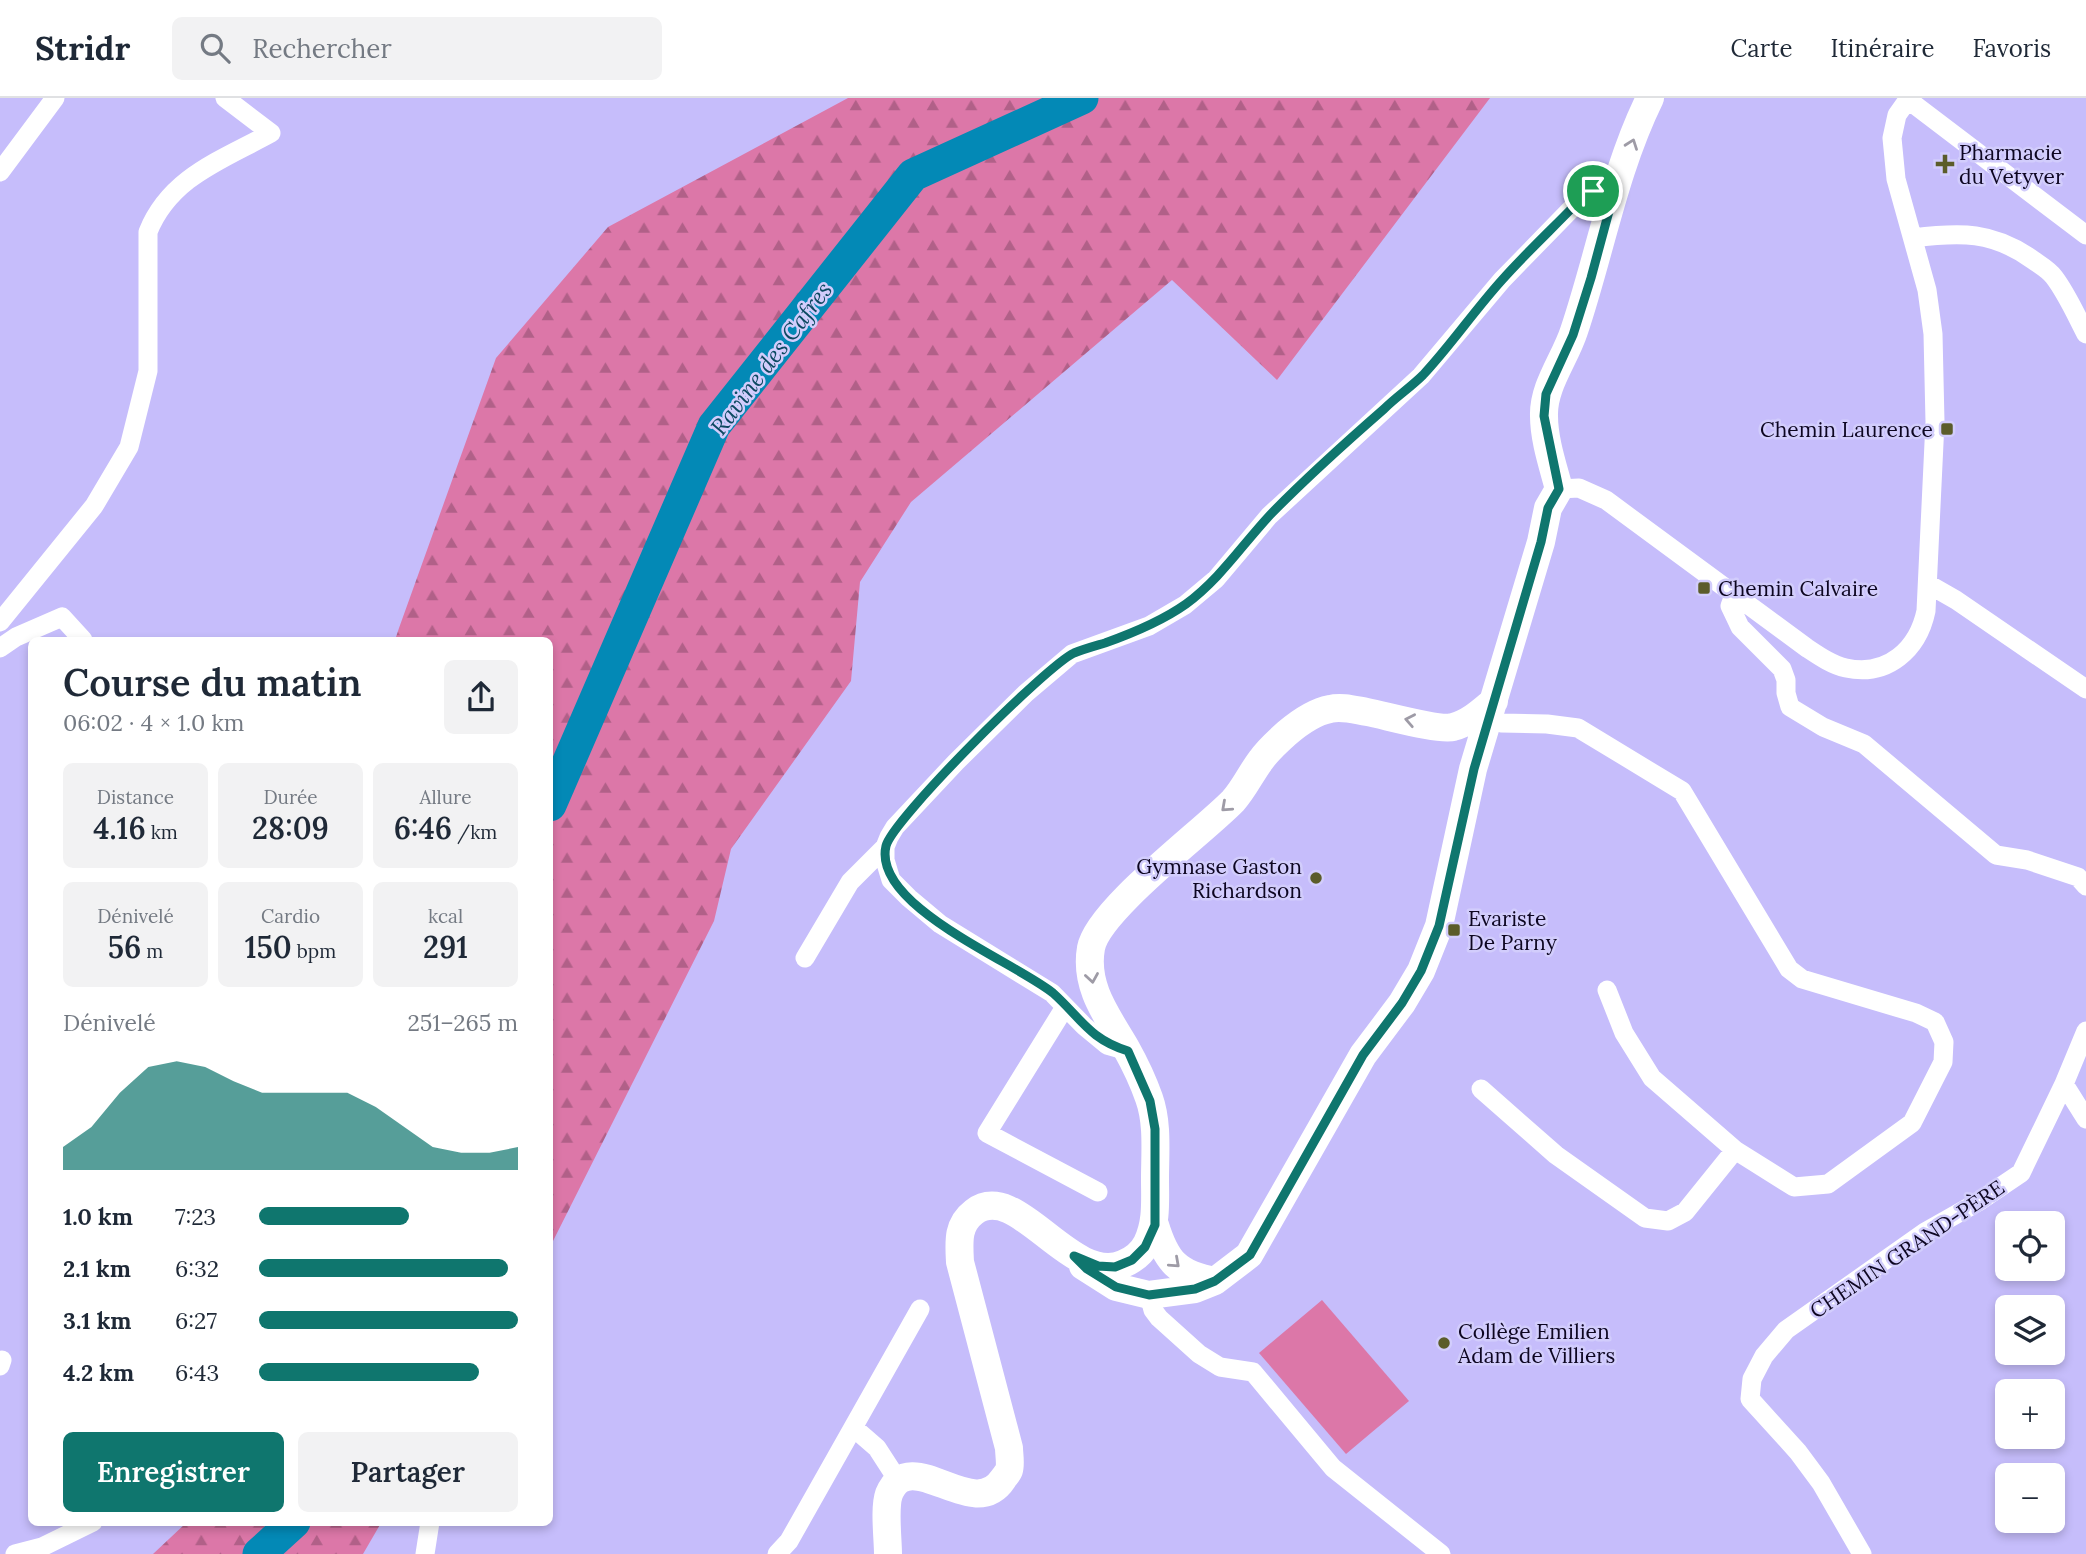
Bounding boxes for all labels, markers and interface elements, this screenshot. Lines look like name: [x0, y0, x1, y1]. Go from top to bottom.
search box: [172, 17, 662, 80]
text: Stridr: [35, 27, 130, 69]
icon: search: [196, 29, 234, 67]
text: Rechercher: [252, 32, 392, 65]
text: Carte: [1731, 33, 1793, 64]
text: Itinéraire: [1831, 33, 1934, 64]
text: Favoris: [1972, 33, 2051, 64]
one-way arrow: [1624, 138, 1638, 150]
place label: Pharmacie du Vetyver: [1959, 139, 2064, 190]
marker: Pharmacie du Vetyver: [1937, 156, 1953, 172]
pin: [1563, 161, 1623, 221]
icon: arrive: [1574, 172, 1612, 210]
water label: Ravine des Cafres: [704, 276, 838, 440]
place label: Chemin Laurence: [1760, 416, 1933, 443]
marker: Chemin Laurence: [1939, 421, 1955, 437]
place label: Chemin Calvaire: [1718, 575, 1878, 602]
marker: Chemin Calvaire: [1696, 580, 1712, 596]
text: Course du matin: [63, 658, 362, 706]
button: share: [444, 660, 518, 734]
text: 06:02 · 4 × 1.0 km: [63, 708, 244, 737]
one-way arrow: [1404, 714, 1416, 729]
text: Distance: [97, 785, 174, 809]
text: Durée: [263, 785, 318, 809]
text: Allure: [420, 785, 471, 809]
one-way arrow: [1221, 799, 1234, 811]
text: 4.16: [93, 809, 146, 847]
text: 28:09: [252, 809, 329, 847]
text: 6:46: [394, 809, 452, 847]
text: km: [146, 820, 178, 844]
text: /km: [452, 820, 497, 844]
place label: Gymnase Gaston Richardson: [1136, 853, 1302, 904]
marker: Gymnase Gaston Richardson: [1308, 870, 1324, 886]
text: Dénivelé: [97, 904, 174, 928]
text: Cardio: [261, 904, 320, 928]
text: kcal: [428, 904, 463, 928]
place label: Evariste De Parny: [1468, 905, 1557, 956]
marker: Evariste De Parny: [1446, 922, 1462, 938]
text: 56: [108, 928, 141, 966]
text: 150: [245, 928, 292, 966]
text: 291: [423, 928, 468, 966]
text: m: [141, 939, 163, 963]
text: bpm: [292, 939, 336, 963]
one-way arrow: [1084, 972, 1099, 984]
text: Dénivelé: [63, 1008, 156, 1037]
text: 251–265 m: [407, 1008, 518, 1037]
street label: CHEMIN GRAND-PÈRE: [1805, 1174, 2009, 1324]
text: 1.0 km: [63, 1202, 133, 1231]
text: 7:23: [175, 1202, 216, 1231]
map controls: [1995, 1211, 2065, 1533]
button: locate: [1995, 1211, 2065, 1281]
text: 2.1 km: [63, 1254, 131, 1283]
text: 6:32: [175, 1254, 219, 1283]
one-way arrow: [1167, 1255, 1180, 1267]
button: layers: [1995, 1295, 2065, 1365]
text: 3.1 km: [63, 1306, 131, 1335]
text: 6:27: [175, 1306, 217, 1335]
place label: Collège Emilien Adam de Villiers: [1457, 1318, 1615, 1369]
marker: Collège Emilien Adam de Villiers: [1436, 1335, 1452, 1351]
text: 4.2 km: [63, 1358, 134, 1387]
text: 6:43: [175, 1358, 219, 1387]
button: +: [1995, 1379, 2065, 1449]
button: Enregistrer: [63, 1432, 284, 1512]
button: Partager: [298, 1432, 518, 1512]
button: −: [1995, 1463, 2065, 1533]

